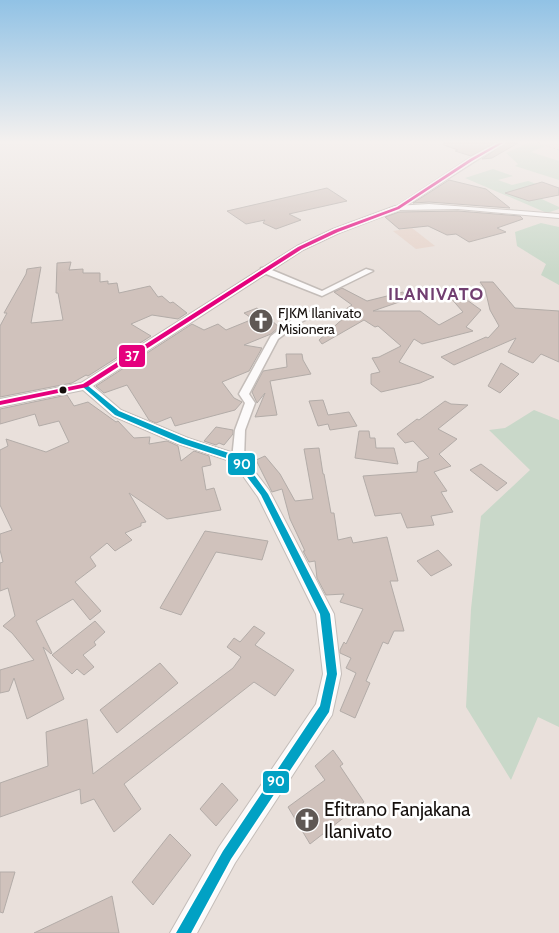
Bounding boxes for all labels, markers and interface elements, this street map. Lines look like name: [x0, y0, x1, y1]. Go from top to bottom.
district label: ILANIVATO: [388, 283, 484, 305]
place label: FJKM Ilanivato Misionera: [278, 304, 362, 338]
church icon: FJKM Ilanivato Misionera: [248, 308, 274, 334]
line badge: 37: [118, 344, 146, 368]
text: 37: [125, 347, 140, 365]
unlabelled marker: [58, 385, 68, 395]
line badge: 90: [227, 452, 256, 476]
text: 90: [233, 455, 251, 473]
line badge: 90: [262, 770, 290, 794]
text: 90: [267, 772, 285, 790]
place label: Efitrano Fanjakana Ilanivato: [324, 798, 470, 843]
church icon: Efitrano Fanjakana Ilanivato: [294, 807, 320, 833]

